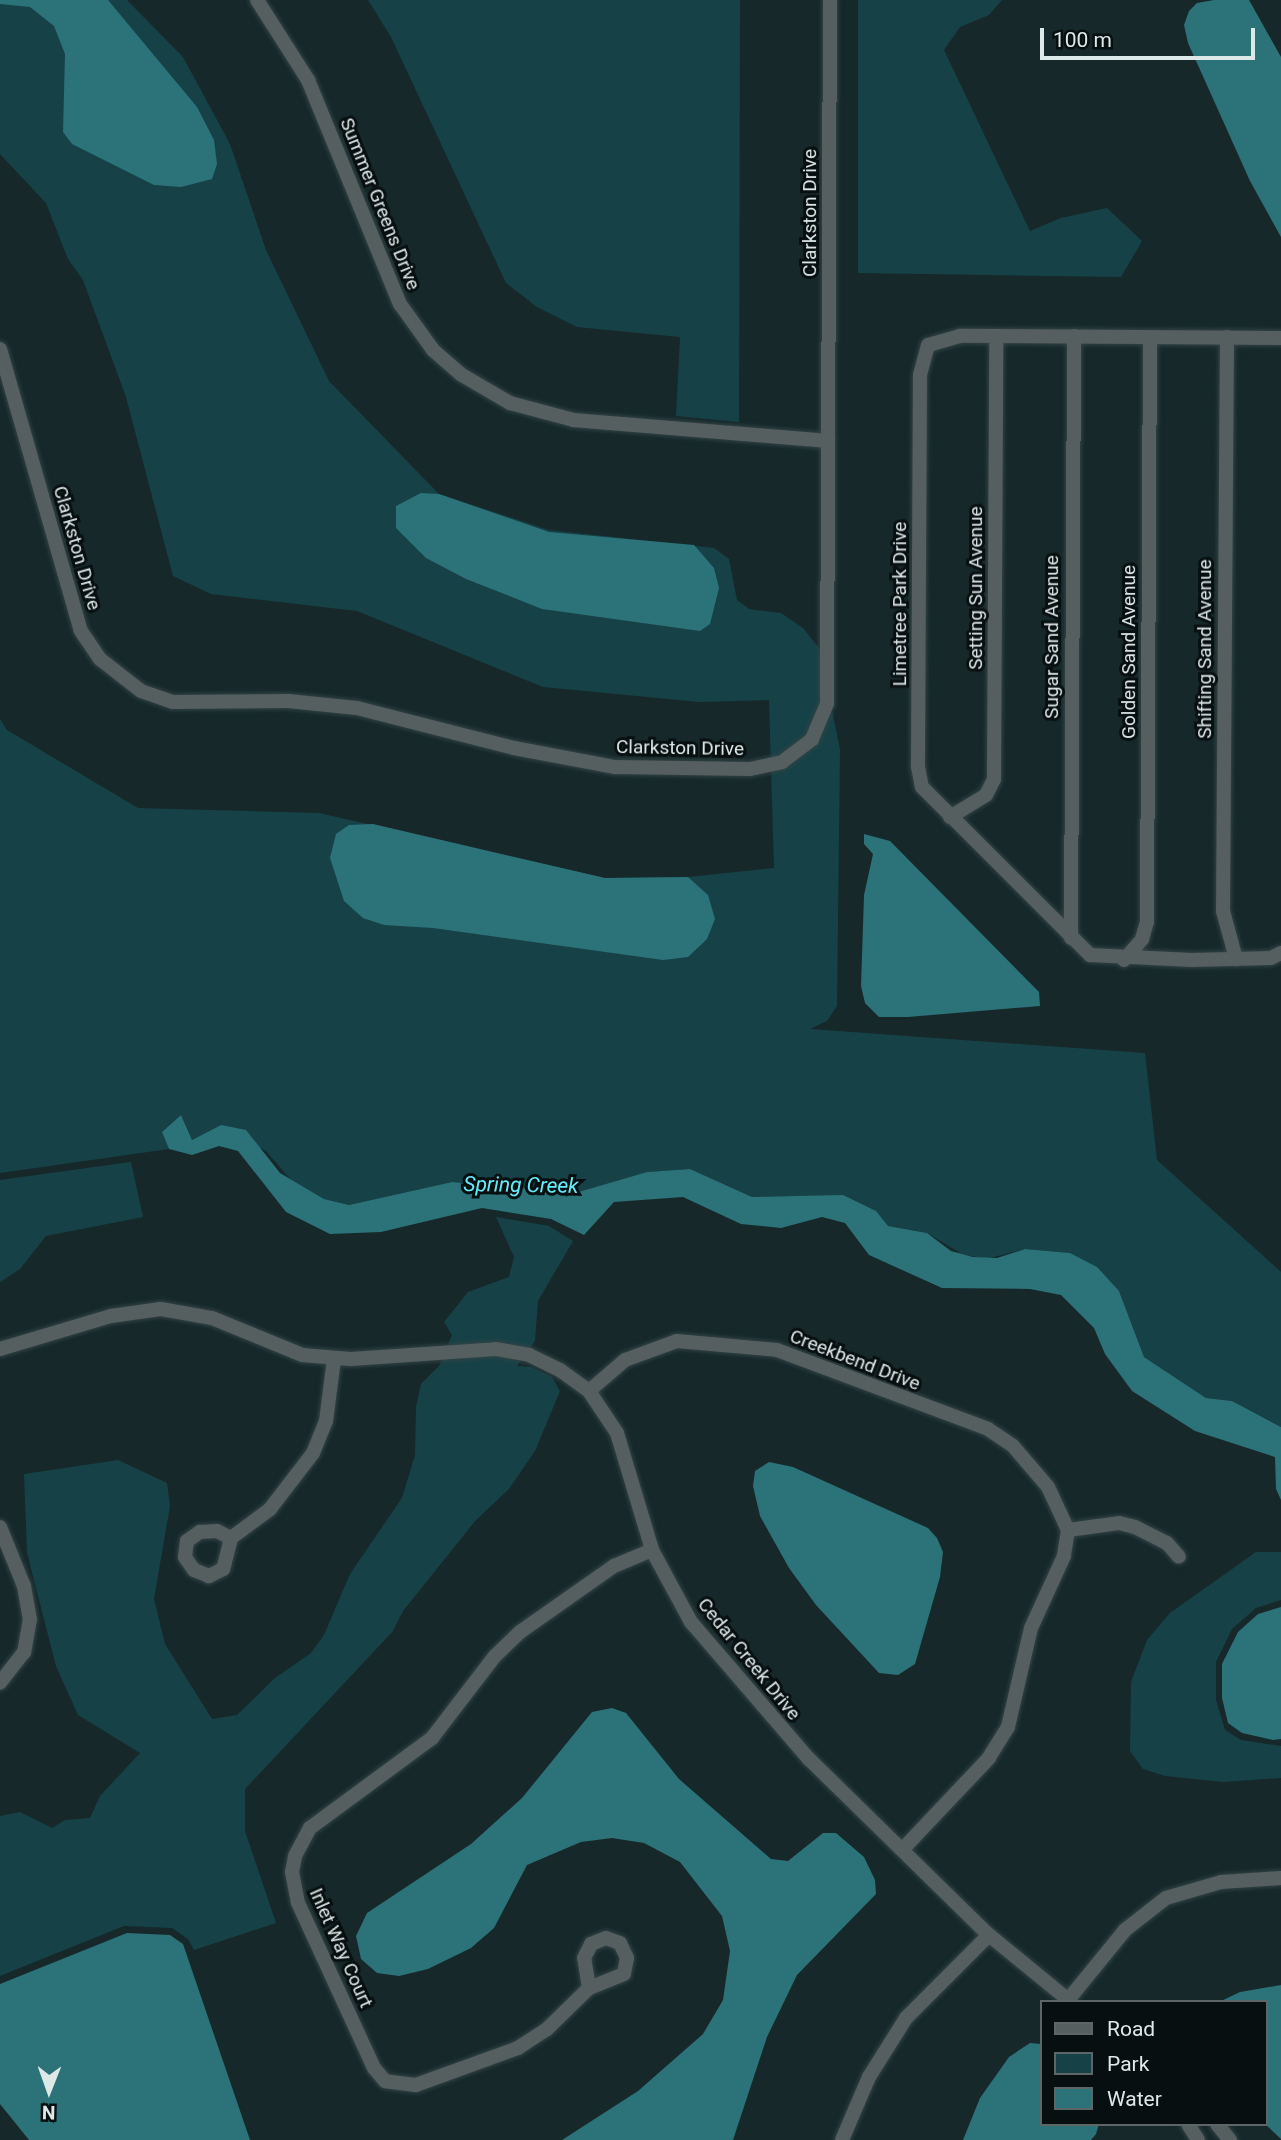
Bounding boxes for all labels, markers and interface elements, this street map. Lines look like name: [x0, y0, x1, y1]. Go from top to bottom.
scale bar: [1043, 14, 1258, 58]
text: 100 m: [1053, 28, 1112, 52]
street label: Summer Greens Drive: [335, 115, 425, 293]
street label: Clarkston Drive: [799, 149, 821, 277]
street label: Clarkston Drive: [48, 483, 106, 613]
street label: Setting Sun Avenue: [965, 506, 987, 670]
street label: Limetree Park Drive: [889, 522, 911, 686]
street label: Sugar Sand Avenue: [1041, 555, 1063, 719]
street label: Shifting Sand Avenue: [1194, 559, 1216, 739]
street label: Golden Sand Avenue: [1118, 565, 1140, 739]
street label: Clarkston Drive: [616, 735, 744, 761]
water label: Spring Creek: [463, 1171, 579, 1199]
street label: Creekbend Drive: [787, 1325, 923, 1395]
street label: Cedar Creek Drive: [693, 1593, 805, 1725]
street label: Inlet Way Court: [304, 1885, 378, 2011]
legend: [1040, 2000, 1267, 2126]
text: Road: [1107, 2017, 1155, 2041]
text: Park: [1107, 2052, 1149, 2076]
north arrow: [14, 2056, 84, 2126]
text: Water: [1107, 2087, 1162, 2111]
text: N: [42, 2101, 56, 2124]

